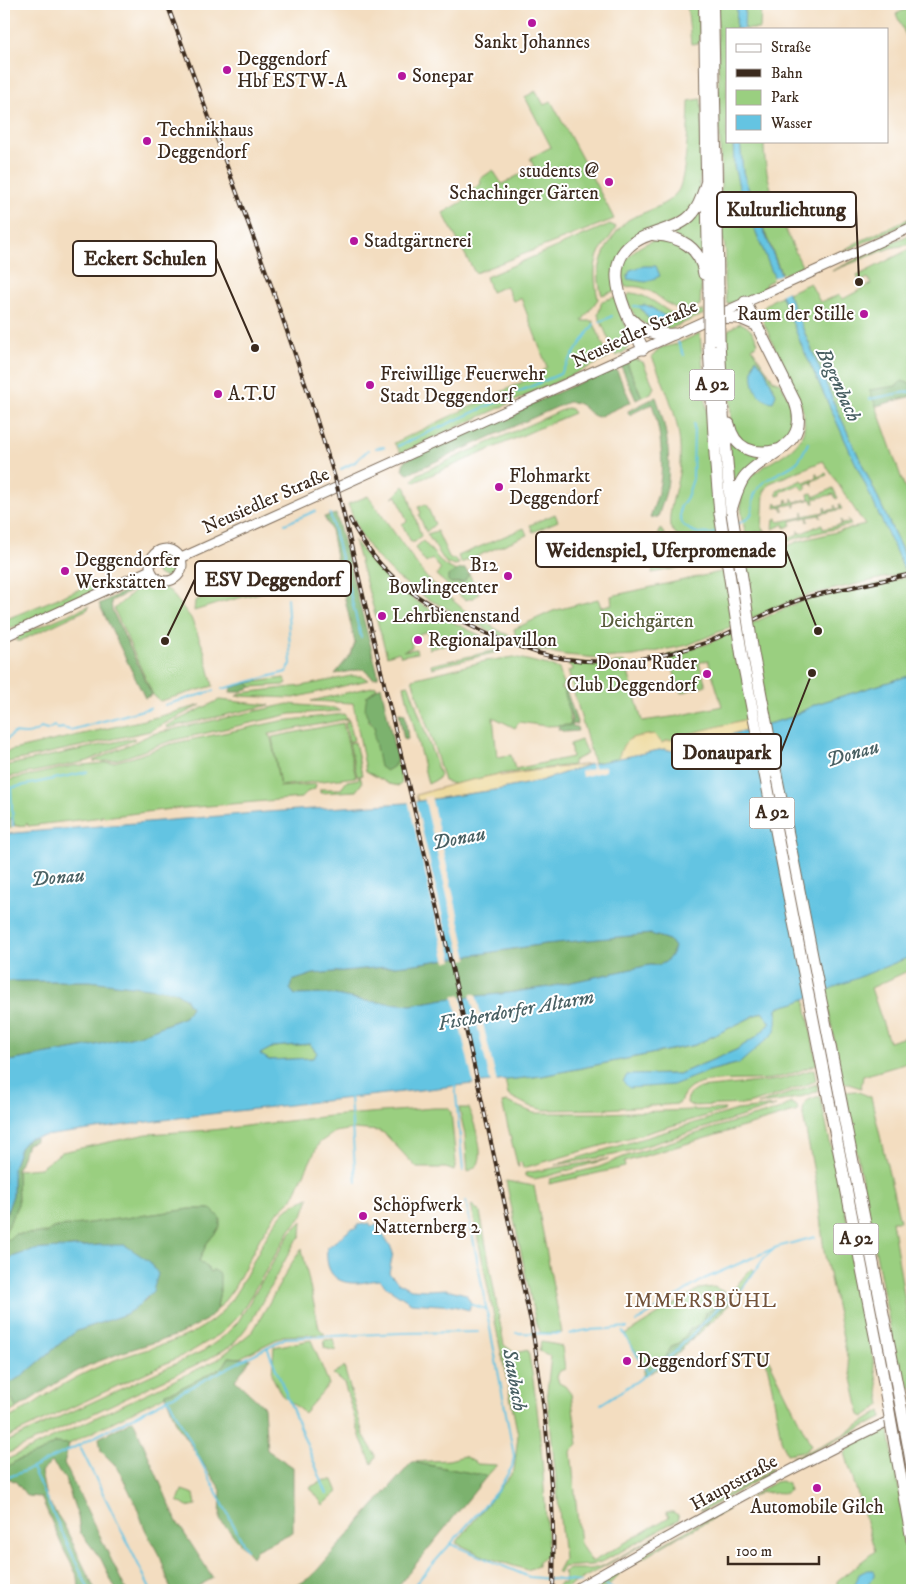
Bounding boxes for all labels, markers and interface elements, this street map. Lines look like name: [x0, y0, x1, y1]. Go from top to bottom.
marker: Sankt Johannes: [526, 17, 538, 29]
legend: [726, 28, 888, 142]
place label: Sankt Johannes: [474, 31, 590, 54]
text: Straße: [771, 38, 811, 57]
place label: Deggendorf Hbf ESTW-A: [237, 48, 348, 93]
marker: Deggendorf Hbf ESTW-A: [221, 64, 233, 76]
text: Bahn: [771, 64, 803, 83]
place label: Sonepar: [412, 65, 474, 88]
marker: Sonepar: [396, 70, 408, 82]
text: Park: [771, 88, 800, 107]
text: Wasser: [770, 114, 812, 133]
place label: Technikhaus Deggendorf: [157, 119, 253, 164]
marker: Technikhaus Deggendorf: [141, 135, 153, 147]
place label: students @ Schachinger Gärten: [449, 160, 599, 205]
marker: students @ Schachinger Gärten: [603, 176, 615, 188]
callout: Kulturlichtung: [717, 192, 856, 227]
text: Kulturlichtung: [726, 198, 847, 223]
place label: Stadtgärtnerei: [364, 230, 472, 253]
marker: Stadtgärtnerei: [348, 235, 360, 247]
callout: Eckert Schulen: [73, 241, 216, 276]
text: Eckert Schulen: [84, 247, 207, 272]
street label: Neusiedler Straße: [568, 295, 702, 373]
place label: Raum der Stille: [737, 303, 854, 326]
marker: Raum der Stille: [858, 308, 870, 320]
water label: Bogenbach: [810, 343, 866, 426]
place label: Freiwillige Feuerwehr Stadt Deggendorf: [380, 363, 545, 408]
road number: A 92: [690, 370, 734, 400]
marker: Freiwillige Feuerwehr Stadt Deggendorf: [364, 379, 376, 391]
place label: A.T.U: [228, 383, 277, 406]
marker: A.T.U: [212, 388, 224, 400]
street label: Neusiedler Straße: [199, 463, 333, 539]
place label: Flohmarkt Deggendorf: [509, 465, 602, 510]
marker: Flohmarkt Deggendorf: [493, 481, 505, 493]
callout: Weidenspiel, Uferpromenade: [536, 532, 786, 567]
text: Weidenspiel, Uferpromenade: [545, 539, 777, 564]
place label: Deggendorfer Werkstätten: [74, 549, 180, 594]
place label: B12 Bowlingcenter: [388, 554, 499, 599]
callout: ESV Deggendorf: [195, 561, 351, 596]
marker: Deggendorfer Werkstätten: [59, 565, 71, 577]
text: ESV Deggendorf: [205, 568, 345, 593]
marker: B12 Bowlingcenter: [502, 570, 514, 582]
place label: Lehrbienenstand: [392, 605, 520, 628]
marker: Lehrbienenstand: [376, 610, 388, 622]
park label: Deichgärten: [600, 610, 694, 633]
place label: Regionalpavillon: [428, 629, 557, 652]
marker: Regionalpavillon: [412, 634, 424, 646]
place label: Donau Ruder Club Deggendorf: [567, 652, 700, 697]
marker: Donau Ruder Club Deggendorf: [701, 668, 713, 680]
callout: Donaupark: [672, 734, 781, 769]
water label: Donau: [824, 735, 882, 773]
text: Donaupark: [682, 741, 773, 766]
road number: A 92: [750, 798, 794, 828]
water label: Donau: [430, 822, 488, 856]
water label: Donau: [30, 863, 86, 893]
water label: Fischerdorfer Altarm: [436, 985, 596, 1037]
place label: Schöpfwerk Natternberg 2: [373, 1194, 480, 1239]
marker: Schöpfwerk Natternberg 2: [357, 1210, 369, 1222]
road number: A 92: [834, 1224, 878, 1254]
district label: IMMERSBÜHL: [625, 1289, 777, 1314]
water label: Saubach: [496, 1346, 532, 1413]
place label: Deggendorf STU: [637, 1350, 770, 1373]
marker: Deggendorf STU: [621, 1355, 633, 1367]
street label: Hauptstraße: [687, 1450, 782, 1516]
marker: Automobile Gilch: [811, 1482, 823, 1494]
place label: Automobile Gilch: [750, 1496, 884, 1519]
scale bar: [728, 1534, 820, 1566]
text: 100 m: [736, 1542, 772, 1561]

